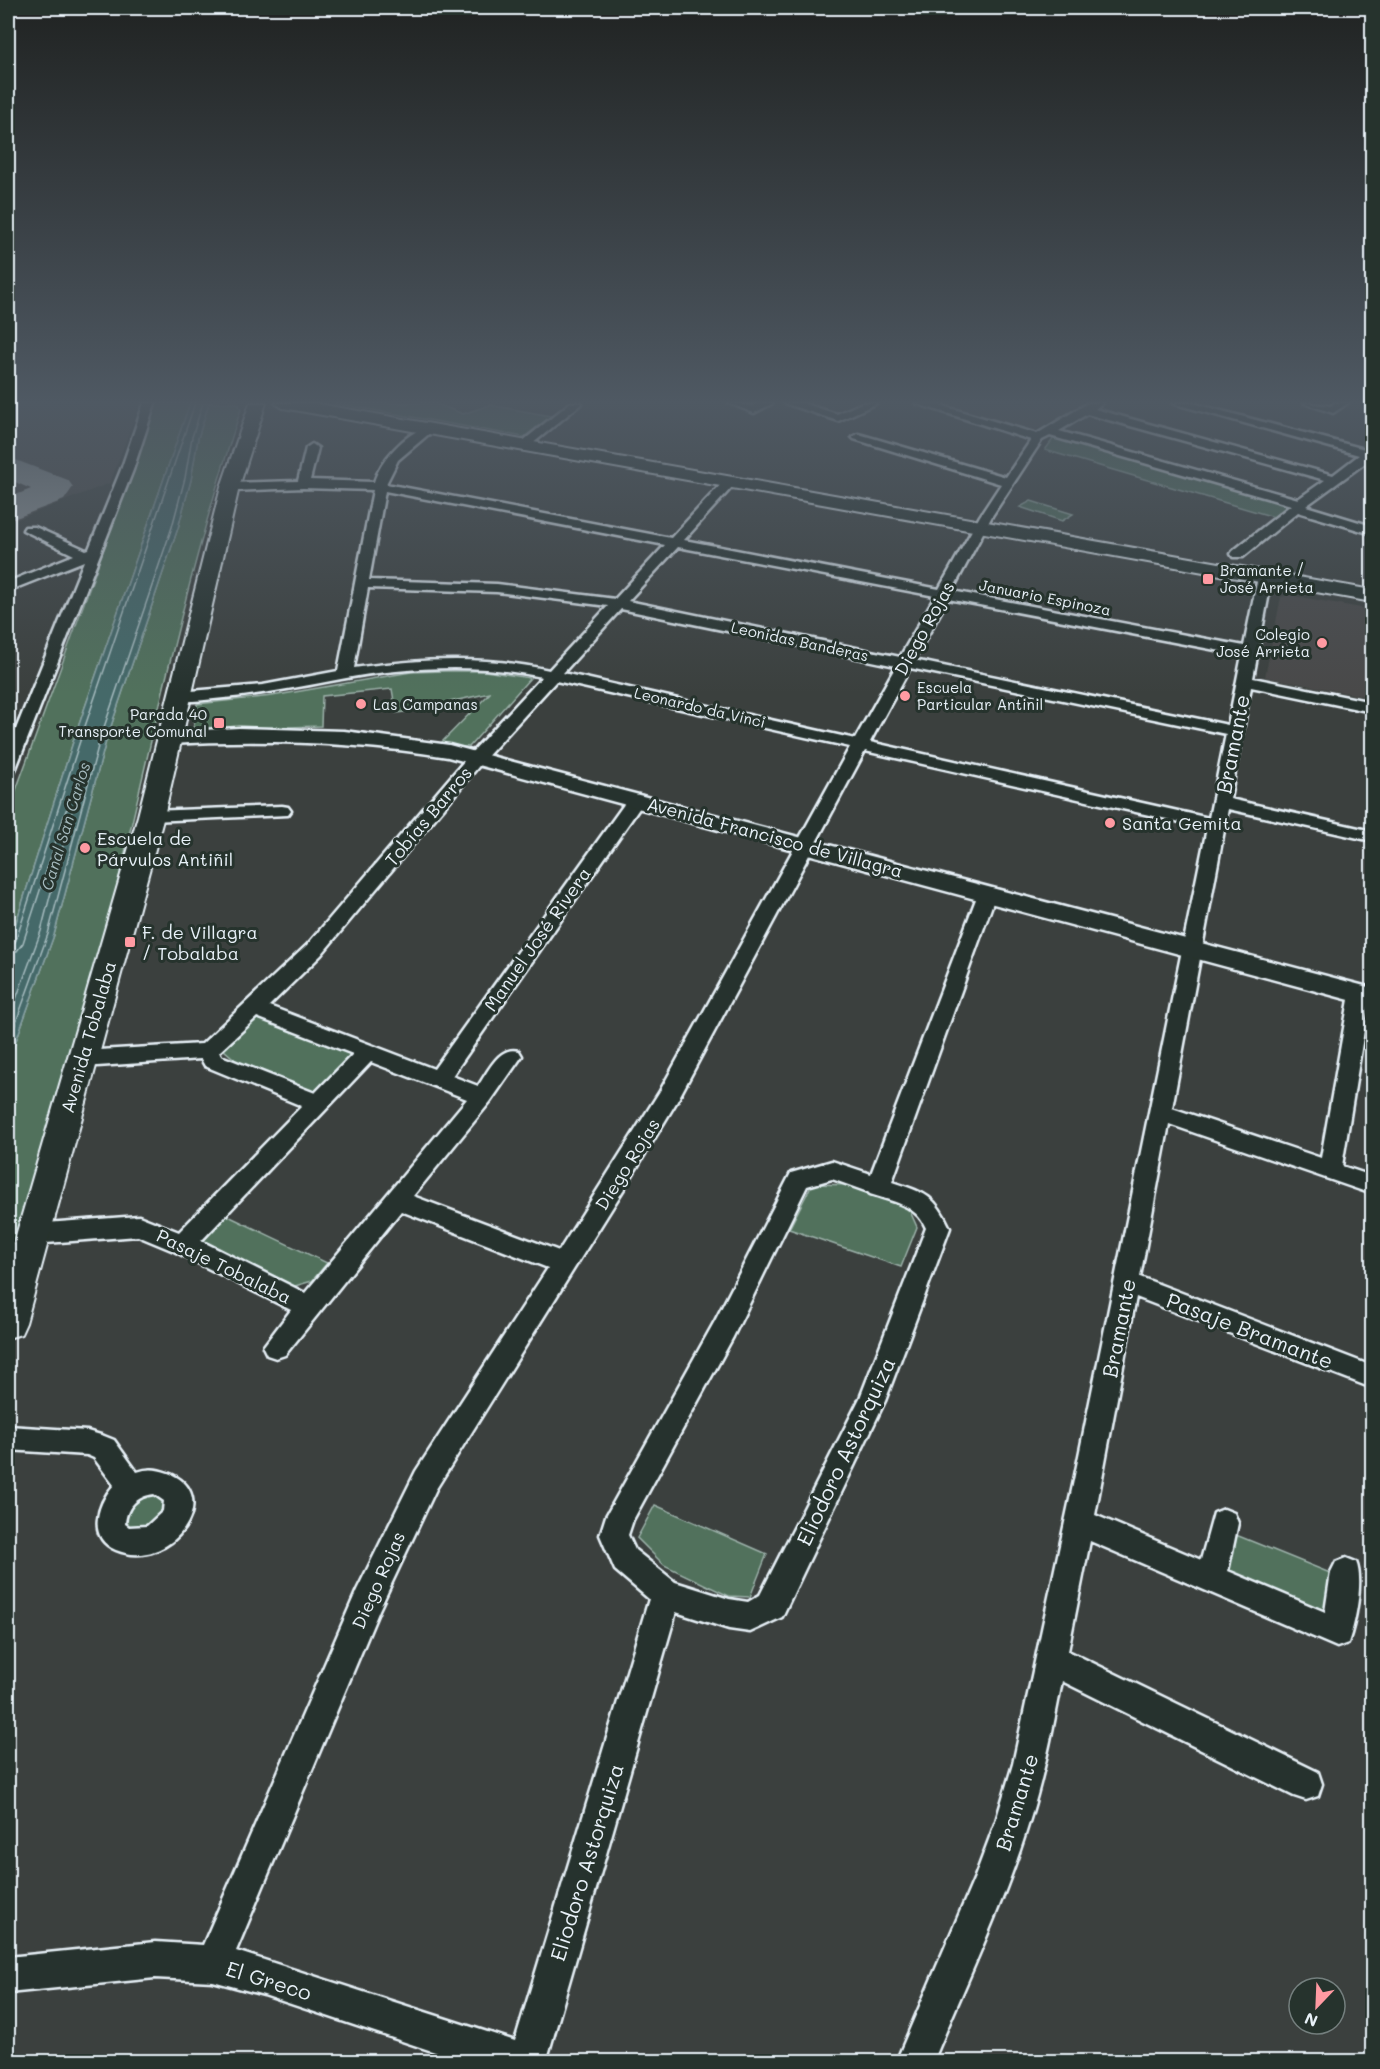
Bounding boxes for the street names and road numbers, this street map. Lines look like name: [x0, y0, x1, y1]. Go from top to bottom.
street label: Januario Espinoza: [977, 574, 1113, 620]
street label: Diego Rojas: [888, 577, 960, 679]
street label: Leonidas Banderas: [730, 617, 870, 665]
street label: Leonardo da Vinci: [632, 682, 768, 732]
street label: Bramante: [1209, 692, 1255, 796]
street label: Tobías Barros: [379, 761, 477, 871]
street label: Avenida Francisco de Villagra: [645, 791, 905, 883]
street label: Manuel José Rivera: [478, 862, 596, 1016]
street label: Avenida Tobalaba: [55, 958, 121, 1116]
street label: Diego Rojas: [589, 1113, 665, 1215]
street label: Pasaje Tobalaba: [153, 1223, 295, 1309]
street label: Bramante: [1095, 1276, 1141, 1380]
street label: Pasaje Bramante: [1163, 1286, 1337, 1374]
street label: Eliodoro Astorquiza: [789, 1352, 901, 1550]
street label: Diego Rojas: [346, 1528, 410, 1632]
street label: Bramante: [988, 1750, 1044, 1854]
street label: Eliodoro Astorquiza: [543, 1760, 629, 1964]
street label: El Greco: [223, 1954, 315, 2006]

